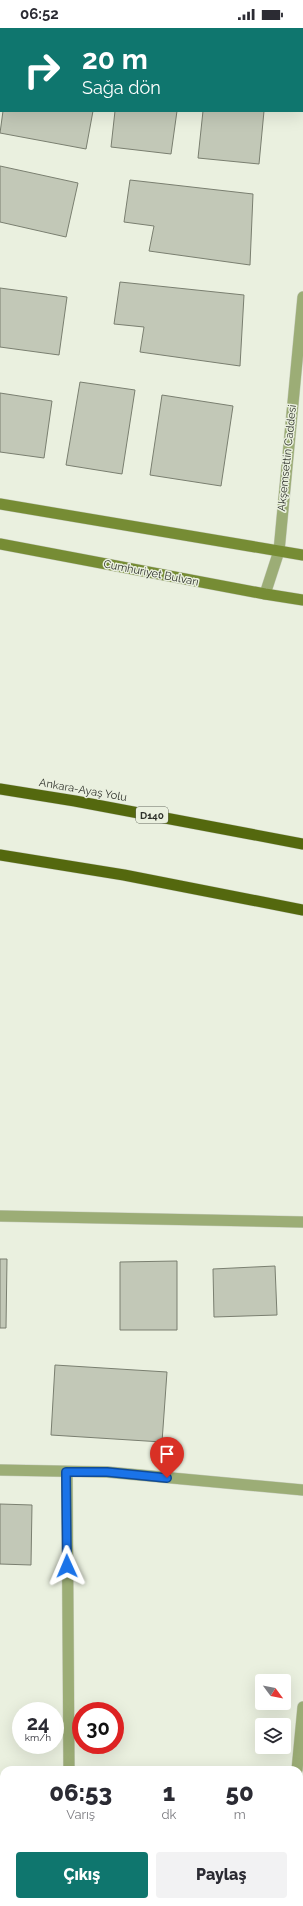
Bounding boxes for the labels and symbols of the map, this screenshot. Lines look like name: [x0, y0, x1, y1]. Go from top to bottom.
street label: Akşemsettin Caddesi: [275, 404, 299, 512]
street label: Cumhuriyet Bulvarı: [102, 557, 200, 589]
street label: Ankara-Ayaş Yolu: [38, 776, 128, 804]
road number: D140: [136, 807, 168, 823]
pin: [150, 1437, 184, 1478]
position arrow: [46, 1545, 88, 1587]
north arrow: [255, 1674, 291, 1710]
speed limit sign: 30: [72, 1702, 124, 1754]

